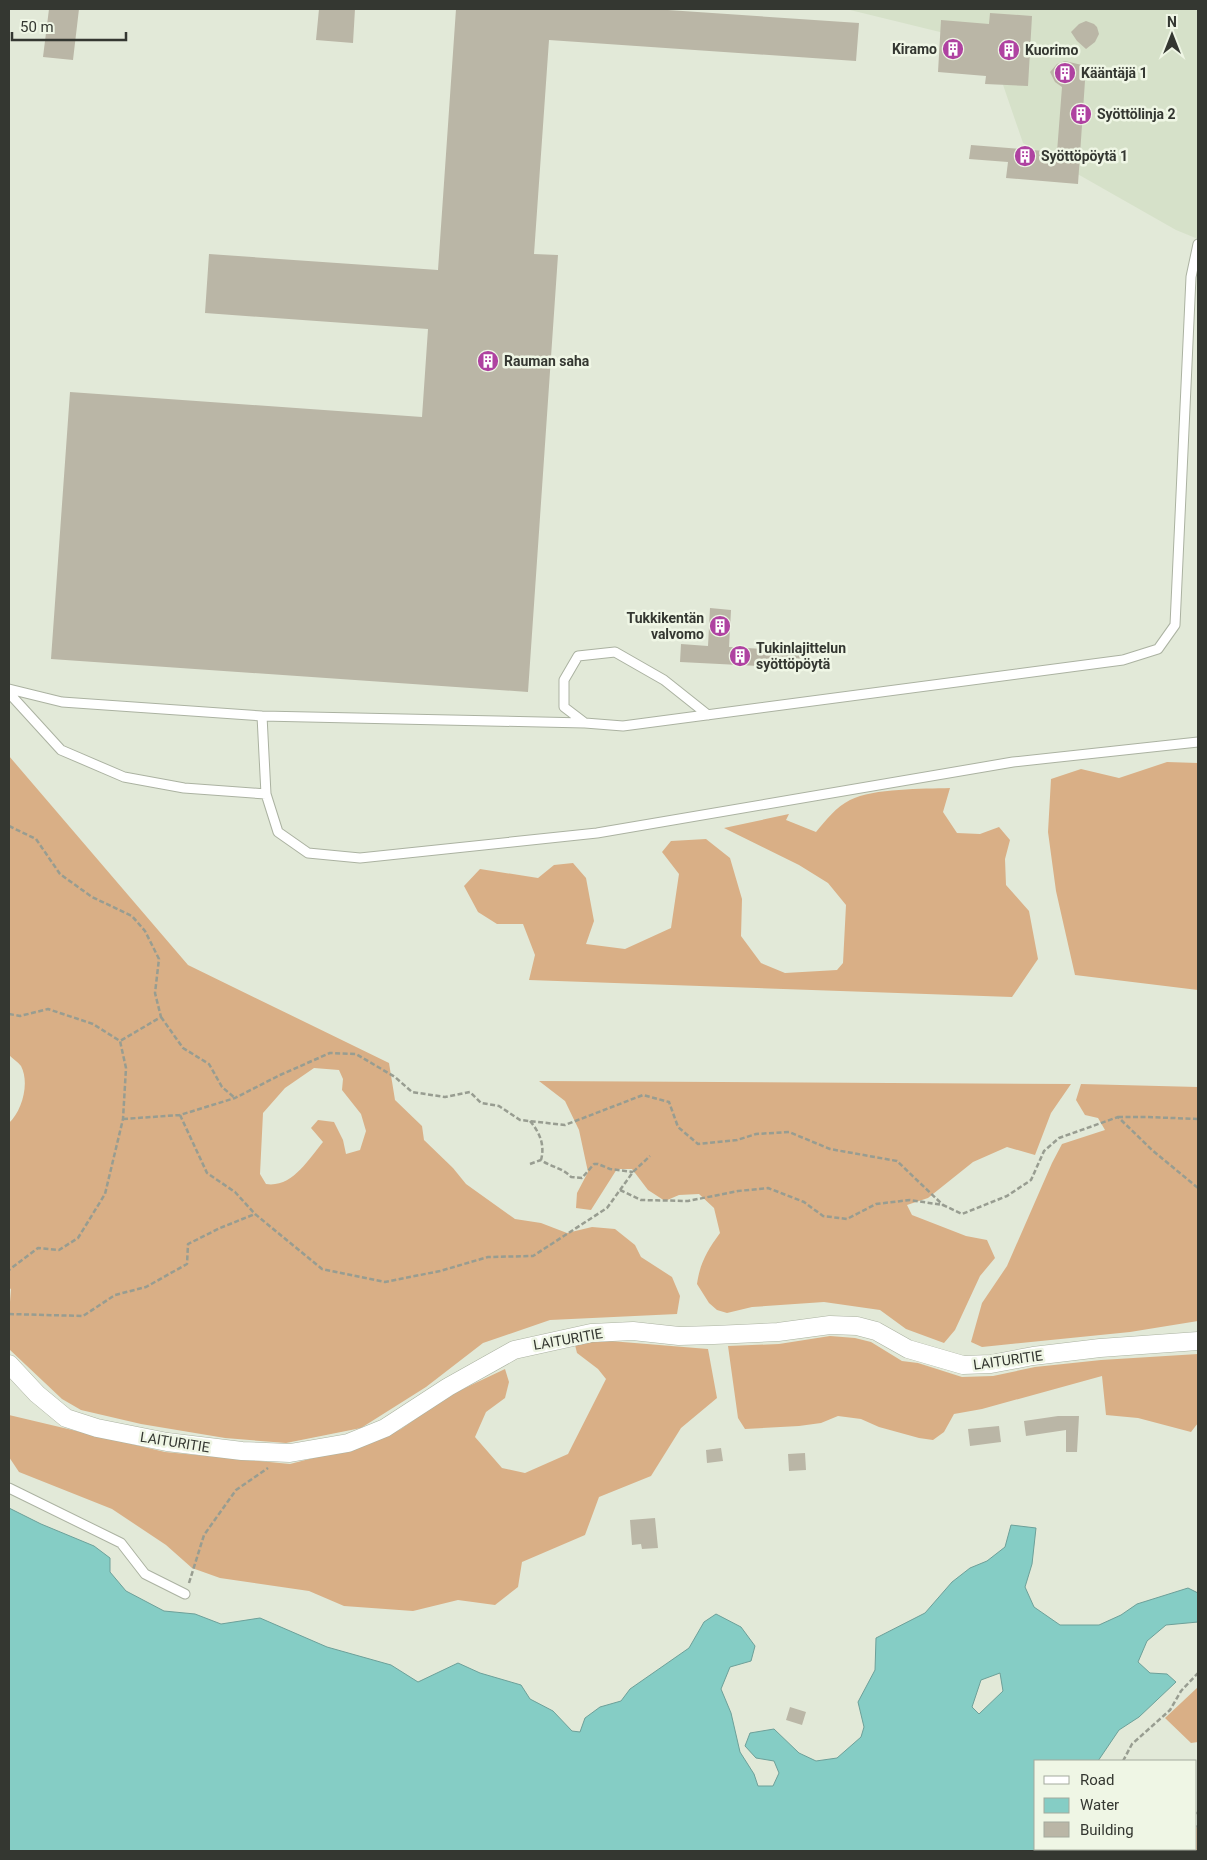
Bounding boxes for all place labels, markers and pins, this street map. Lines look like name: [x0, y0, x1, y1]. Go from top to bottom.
building icon: Kiramo: [941, 37, 965, 61]
building icon: Kuorimo: [997, 38, 1021, 62]
place label: Kiramo: [892, 41, 937, 57]
place label: Kuorimo: [1025, 42, 1078, 58]
building icon: Kääntäjä 1: [1053, 61, 1077, 85]
place label: Kääntäjä 1: [1081, 65, 1148, 81]
building icon: Syöttölinja 2: [1069, 102, 1093, 126]
place label: Syöttölinja 2: [1097, 106, 1176, 122]
building icon: Syöttöpöytä 1: [1013, 144, 1037, 168]
place label: Syöttöpöytä 1: [1041, 148, 1128, 164]
building icon: Rauman saha: [476, 349, 500, 373]
place label: Rauman saha: [504, 353, 590, 369]
place label: Tukkikentän valvomo: [627, 610, 704, 642]
building icon: Tukkikentän valvomo: [708, 614, 732, 638]
place label: Tukinlajittelun syöttöpöytä: [756, 640, 846, 672]
building icon: Tukinlajittelun syöttöpöytä: [728, 644, 752, 668]

